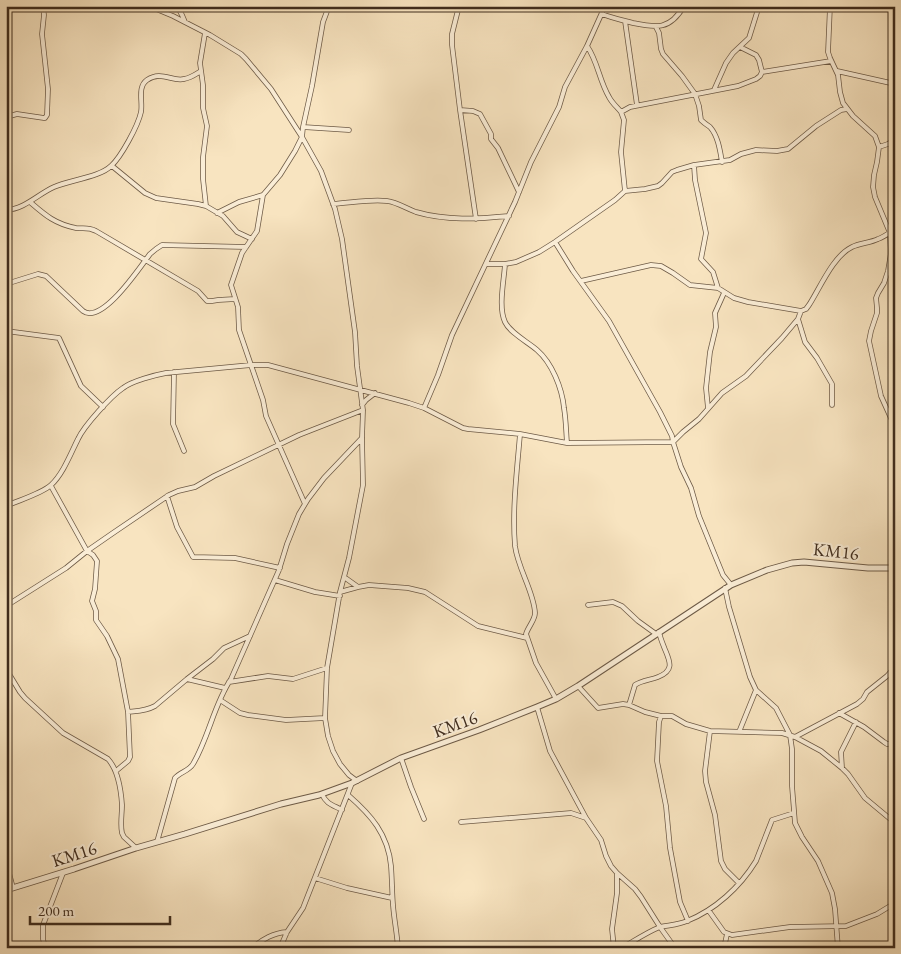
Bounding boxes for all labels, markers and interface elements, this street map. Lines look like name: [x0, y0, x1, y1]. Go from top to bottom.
street label: KM16: [812, 537, 860, 565]
street label: KM16: [430, 705, 481, 743]
street label: KM16: [49, 836, 100, 872]
scale bar: [30, 894, 170, 926]
text: 200 m: [38, 901, 75, 920]

